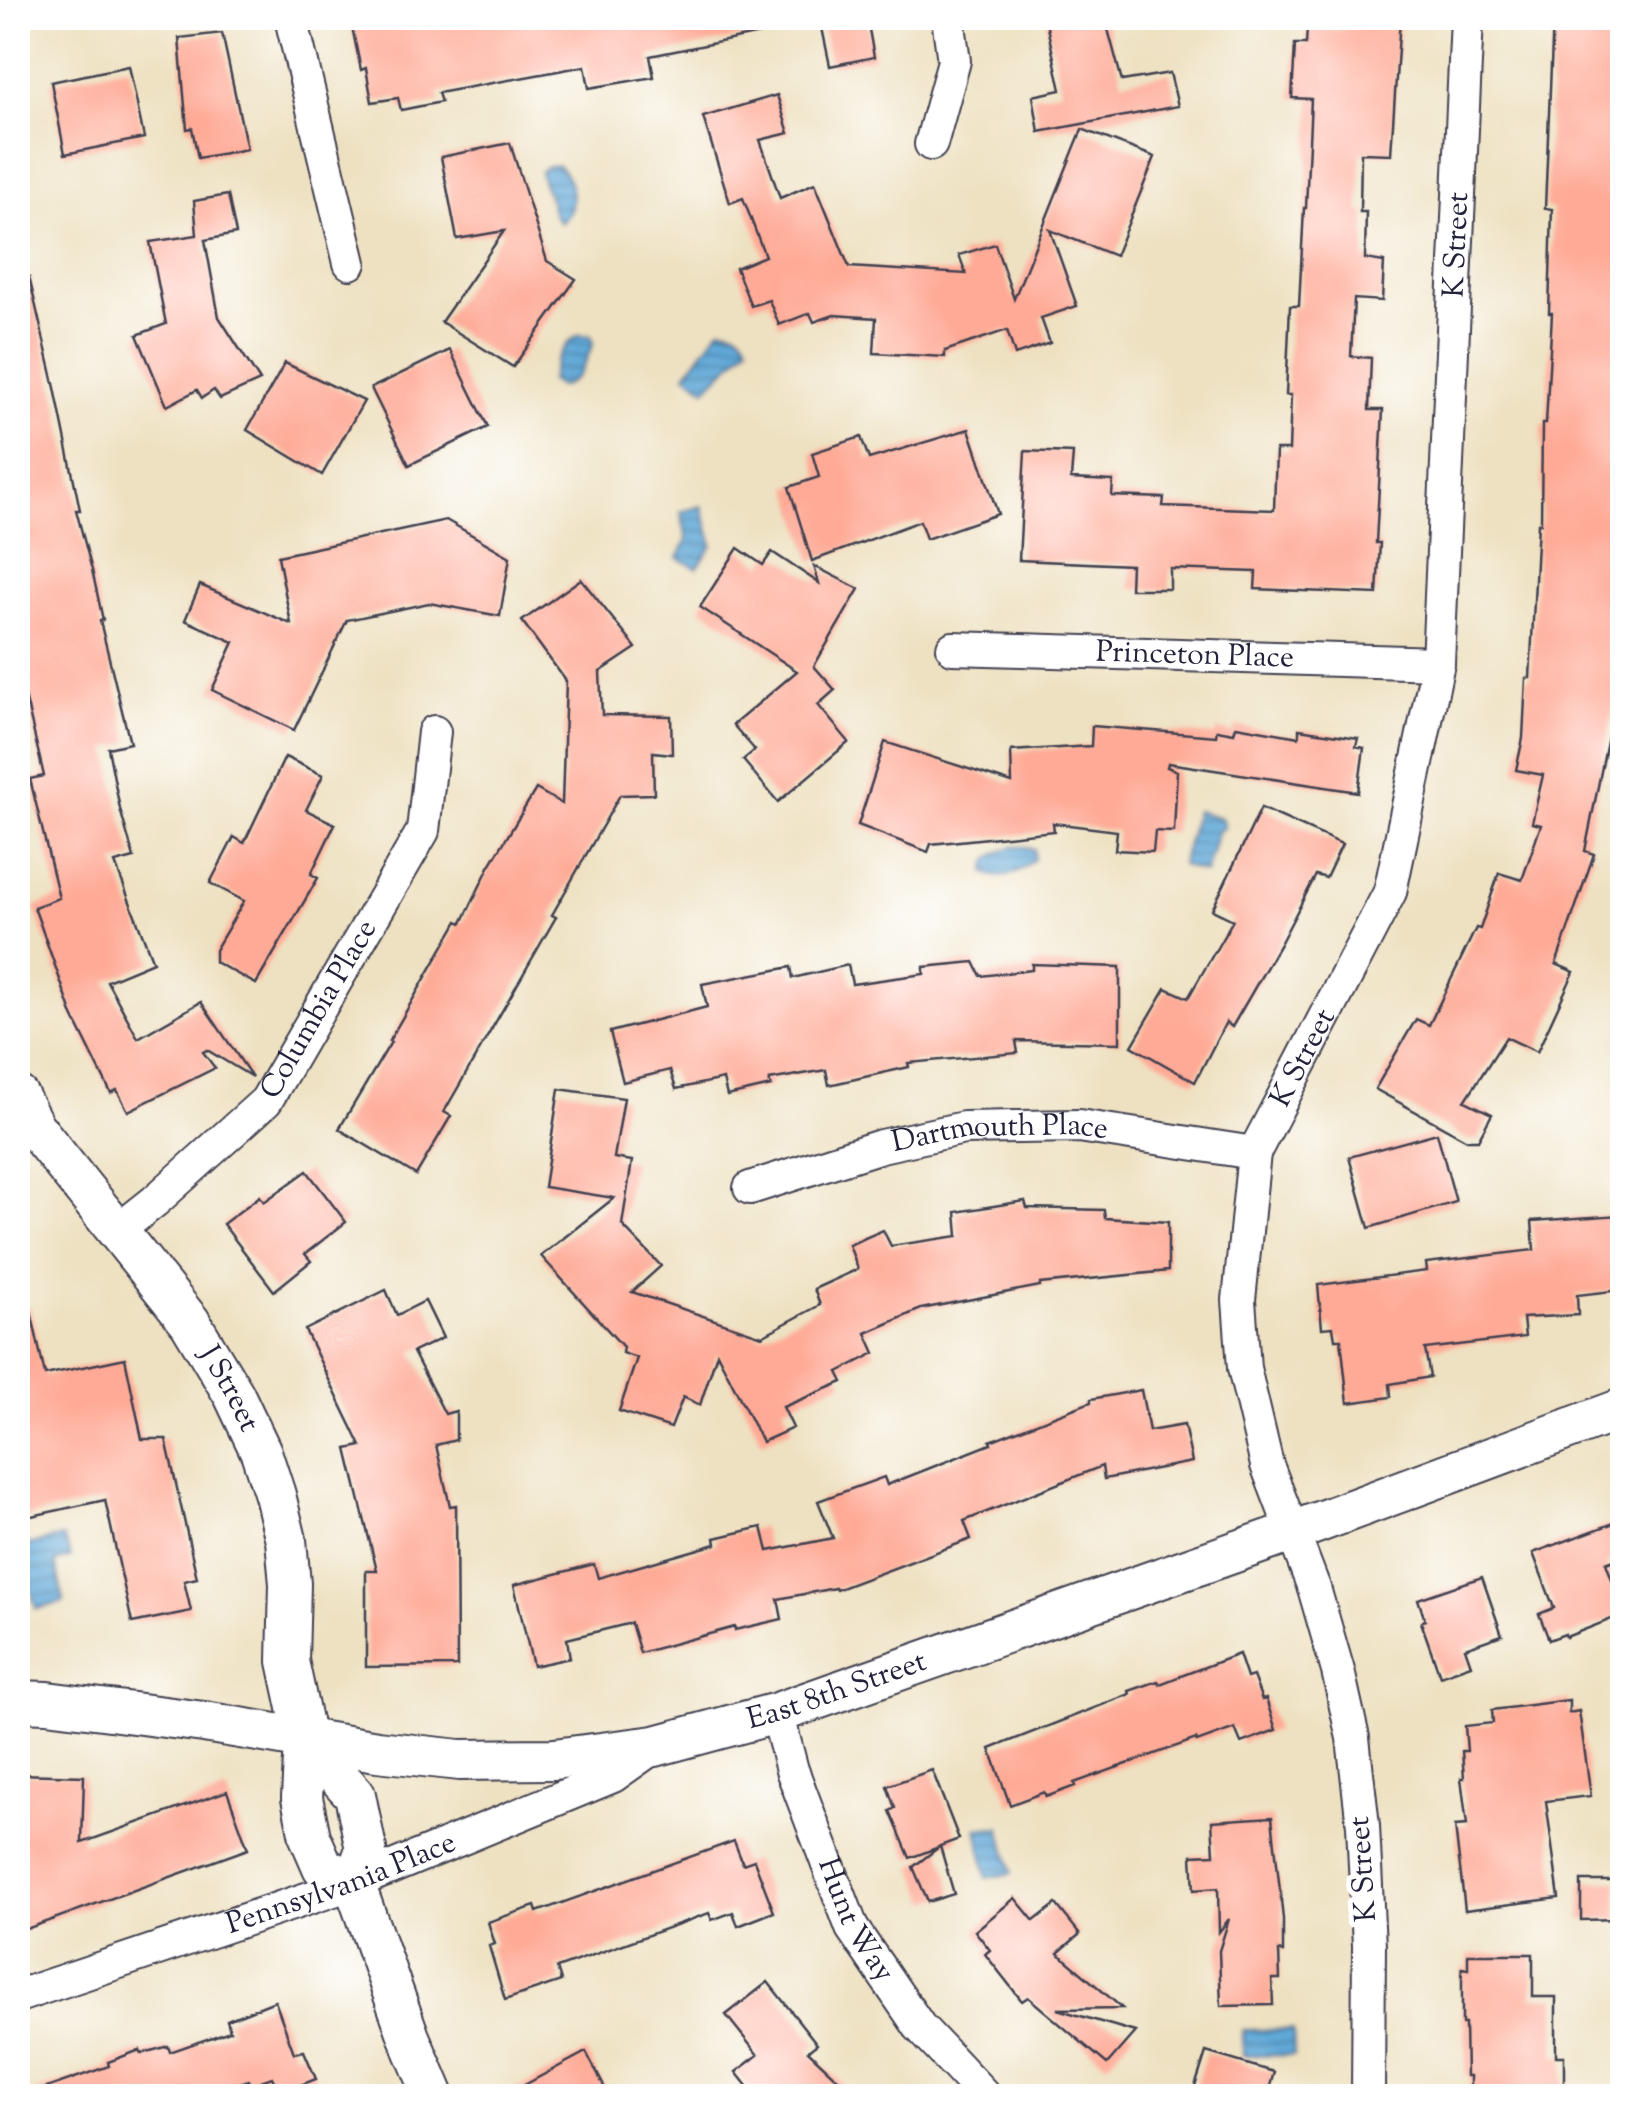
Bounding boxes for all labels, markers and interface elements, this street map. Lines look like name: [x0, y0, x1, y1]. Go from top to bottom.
street label: K Street: [1433, 191, 1481, 299]
street label: Princeton Place: [1095, 631, 1295, 680]
street label: Columbia Place: [250, 912, 388, 1107]
street label: K Street: [1260, 1001, 1347, 1115]
street label: Dartmouth Place: [888, 1104, 1111, 1165]
street label: J Street: [187, 1336, 270, 1439]
street label: East 8th Street: [742, 1641, 932, 1742]
street label: K Street: [1339, 1815, 1389, 1923]
street label: Pennsylvania Place: [221, 1822, 463, 1946]
street label: Hunt Way: [806, 1852, 905, 1991]

